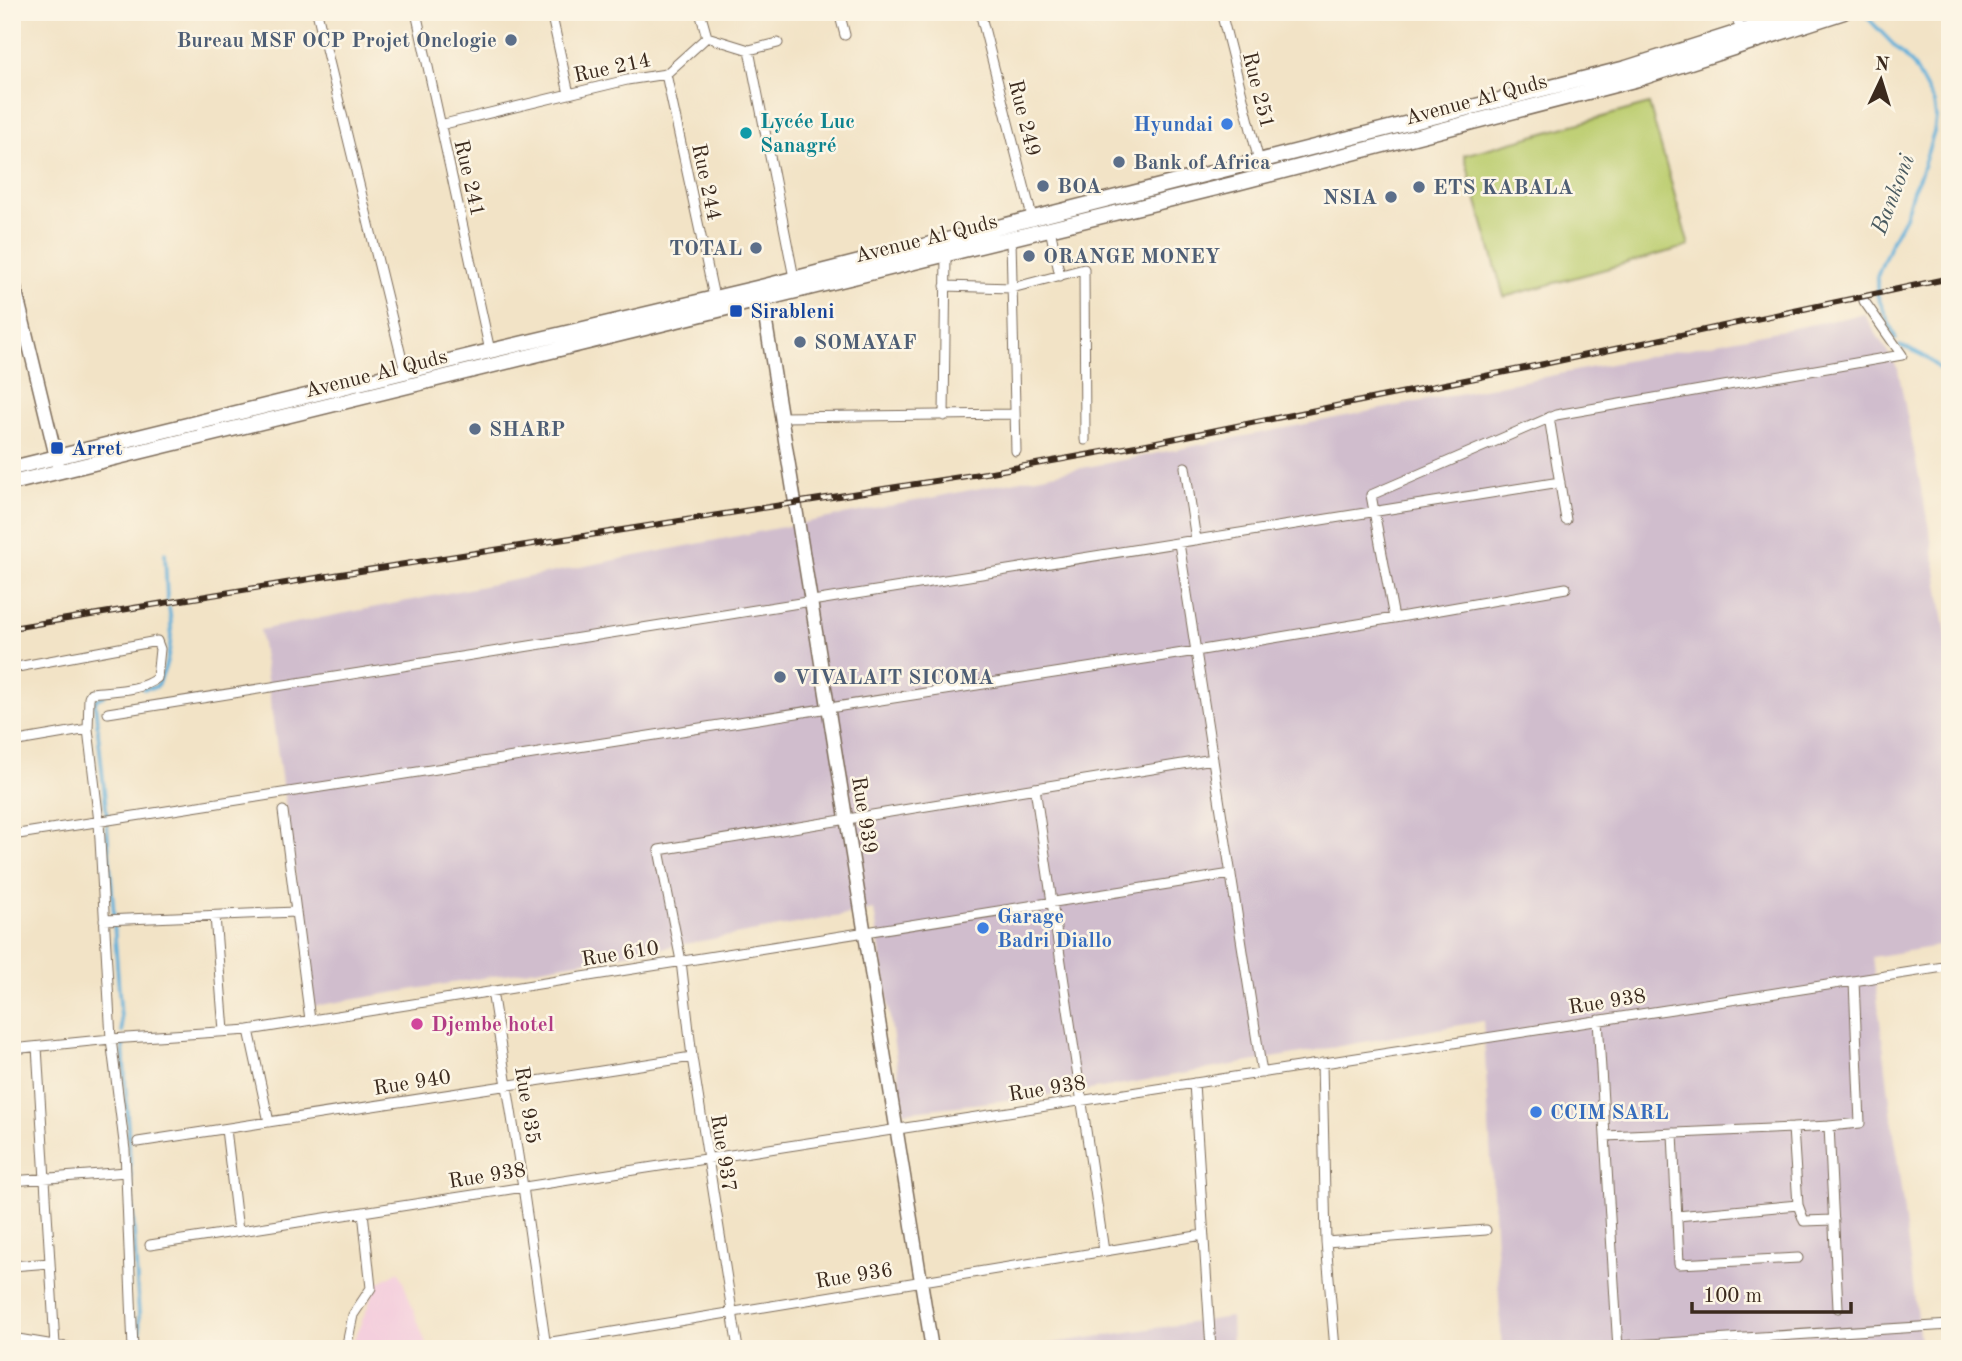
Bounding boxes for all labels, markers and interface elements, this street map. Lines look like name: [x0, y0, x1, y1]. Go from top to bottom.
place label: Bureau MSF OCP Projet Onclogie: [176, 31, 497, 52]
marker: Bureau MSF OCP Projet Onclogie: [503, 32, 519, 48]
north arrow: [1846, 46, 1916, 116]
street label: Rue 214: [572, 50, 653, 87]
street label: Rue 251: [1238, 50, 1277, 131]
text: N: [1874, 56, 1890, 76]
street label: Avenue Al Quds: [1403, 71, 1550, 130]
street label: Rue 249: [1004, 78, 1043, 159]
place label: Lycée Luc Sanagré: [760, 112, 855, 157]
place label: Hyundai: [1133, 115, 1213, 136]
marker: Hyundai: [1219, 116, 1235, 132]
marker: Lycée Luc Sanagré: [738, 125, 754, 141]
street label: Rue 241: [449, 138, 488, 219]
street label: Rue 244: [687, 142, 724, 223]
water label: Bankoni: [1867, 151, 1919, 239]
place label: Bank of Africa: [1133, 153, 1271, 174]
marker: Bank of Africa: [1111, 154, 1127, 170]
place label: BOA: [1057, 177, 1101, 198]
marker: BOA: [1035, 178, 1051, 194]
place label: ETS KABALA: [1433, 178, 1574, 199]
marker: ETS KABALA: [1411, 179, 1427, 195]
place label: NSIA: [1323, 188, 1377, 209]
marker: NSIA: [1383, 189, 1399, 205]
street label: Avenue Al Quds: [853, 212, 1000, 267]
place label: TOTAL: [669, 239, 742, 260]
marker: TOTAL: [748, 240, 764, 256]
place label: ORANGE MONEY: [1043, 247, 1220, 268]
marker: ORANGE MONEY: [1021, 248, 1037, 264]
place label: Sirableni: [750, 302, 834, 323]
marker: Sirableni: [728, 303, 744, 319]
place label: SOMAYAF: [814, 333, 916, 354]
marker: SOMAYAF: [792, 334, 808, 350]
street label: Avenue Al Quds: [303, 347, 450, 402]
place label: SHARP: [489, 420, 565, 441]
marker: SHARP: [467, 421, 483, 437]
place label: Arret: [71, 439, 123, 460]
marker: Arret: [49, 440, 65, 456]
place label: VIVALAIT SICOMA: [794, 668, 994, 689]
marker: VIVALAIT SICOMA: [772, 669, 788, 685]
street label: Rue 939: [847, 775, 880, 856]
place label: Garage Badri Diallo: [997, 907, 1112, 952]
marker: Garage Badri Diallo: [975, 920, 991, 936]
street label: Rue 610: [580, 938, 661, 971]
street label: Rue 938: [1567, 986, 1648, 1019]
place label: Djembe hotel: [431, 1015, 554, 1036]
marker: Djembe hotel: [409, 1016, 425, 1032]
street label: Rue 935: [510, 1065, 543, 1146]
street label: Rue 940: [372, 1067, 453, 1100]
street label: Rue 938: [1007, 1073, 1088, 1106]
place label: CCIM SARL: [1550, 1103, 1669, 1124]
marker: CCIM SARL: [1528, 1104, 1544, 1120]
street label: Rue 937: [706, 1113, 739, 1194]
street label: Rue 938: [447, 1160, 528, 1193]
street label: Rue 936: [814, 1260, 895, 1293]
scale bar: [1692, 1270, 1852, 1314]
text: 100 m: [1703, 1286, 1762, 1307]

